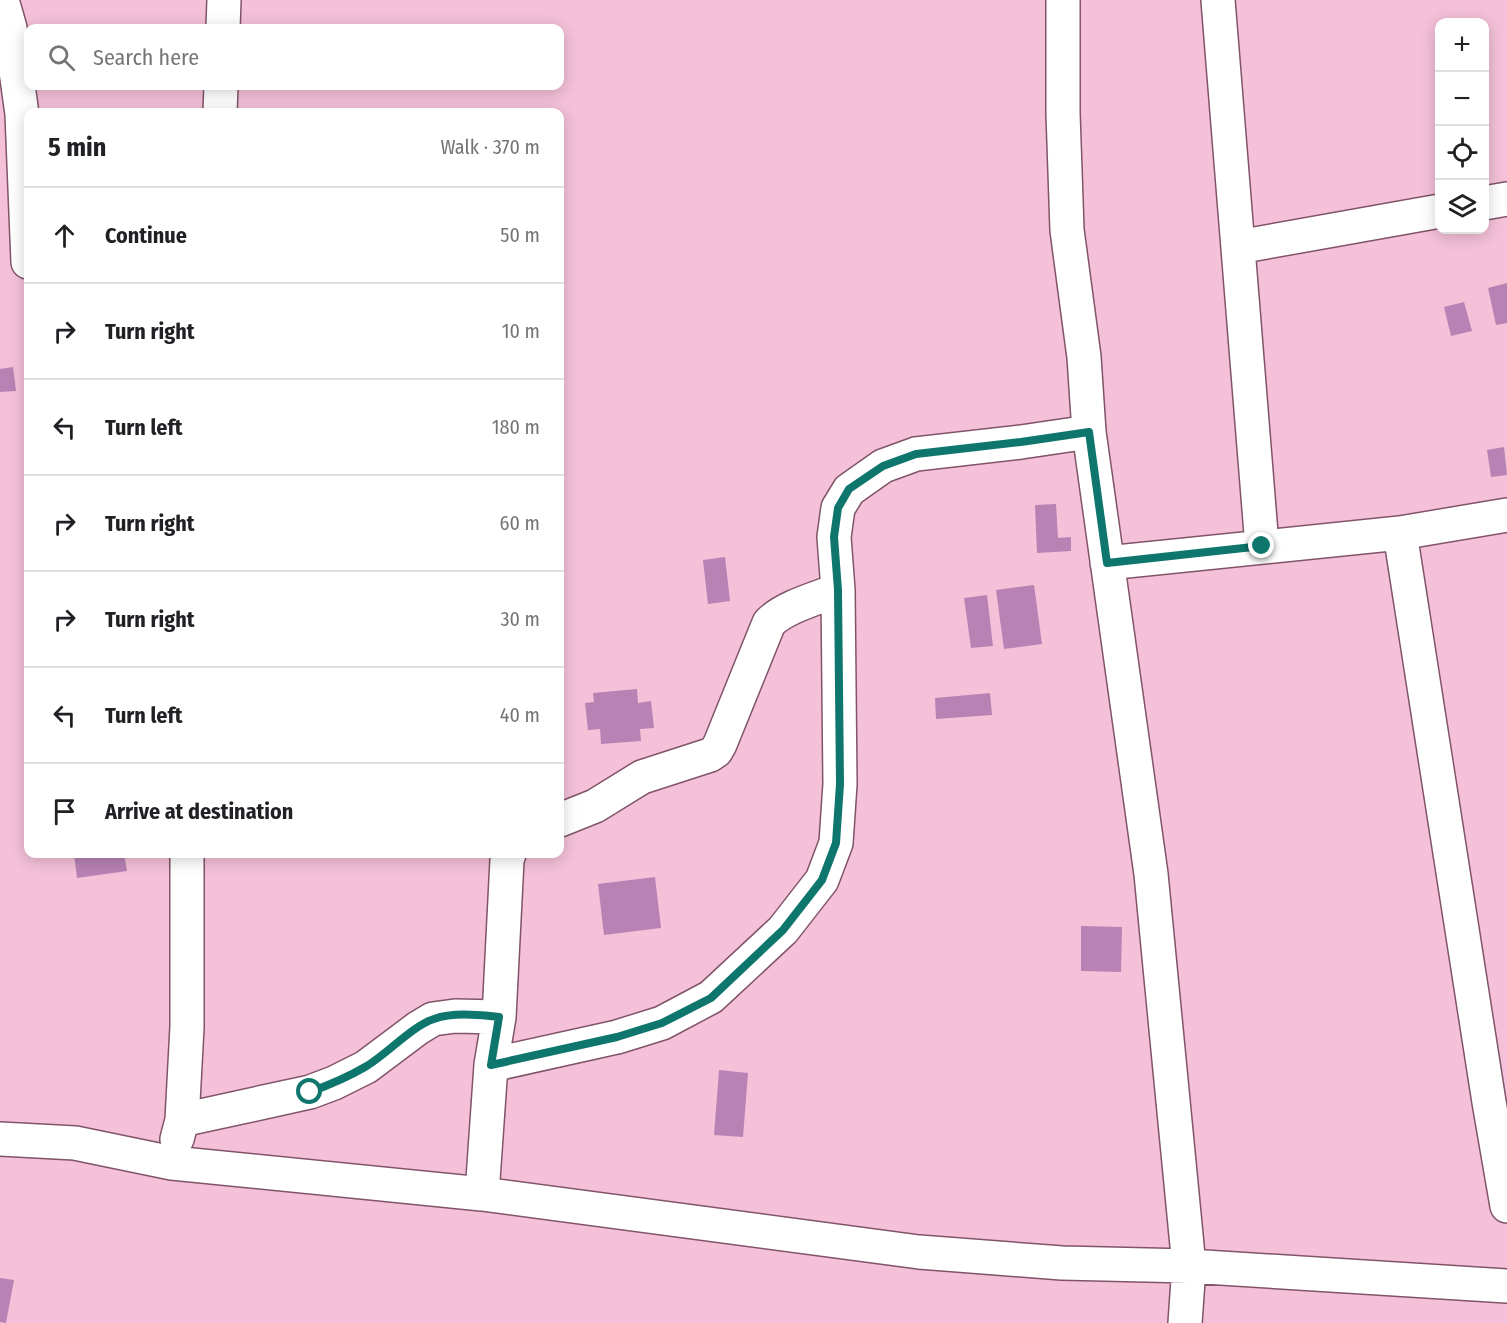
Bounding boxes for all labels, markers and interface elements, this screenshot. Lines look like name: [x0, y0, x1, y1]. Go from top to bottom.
map controls: [1435, 18, 1489, 234]
button: +: [1435, 18, 1489, 72]
search box: [24, 24, 564, 90]
icon: search: [45, 41, 78, 74]
text: Search here: [93, 44, 199, 71]
button: −: [1435, 72, 1489, 126]
button: locate: [1435, 126, 1489, 180]
text: 5 min: [48, 132, 106, 163]
text: Walk · 370 m: [440, 135, 540, 159]
button: layers: [1435, 180, 1489, 234]
icon: ahead: [48, 219, 81, 252]
text: Continue: [105, 222, 187, 249]
text: 50 m: [500, 223, 540, 247]
icon: right: [48, 315, 81, 348]
text: Turn right: [105, 318, 194, 345]
text: 10 m: [502, 319, 540, 343]
icon: left: [48, 411, 81, 444]
text: Turn left: [105, 414, 183, 441]
text: 180 m: [492, 415, 540, 439]
icon: right: [48, 507, 81, 540]
text: Turn right: [105, 510, 194, 537]
text: 60 m: [500, 511, 540, 535]
route end: [1248, 532, 1274, 558]
icon: right: [48, 603, 81, 636]
text: Turn right: [105, 606, 194, 633]
text: 30 m: [500, 607, 540, 631]
icon: left: [48, 699, 81, 732]
text: Turn left: [105, 702, 183, 729]
text: 40 m: [500, 703, 540, 727]
icon: arrive: [48, 795, 81, 828]
text: Arrive at destination: [105, 798, 293, 825]
route start: [296, 1078, 322, 1104]

